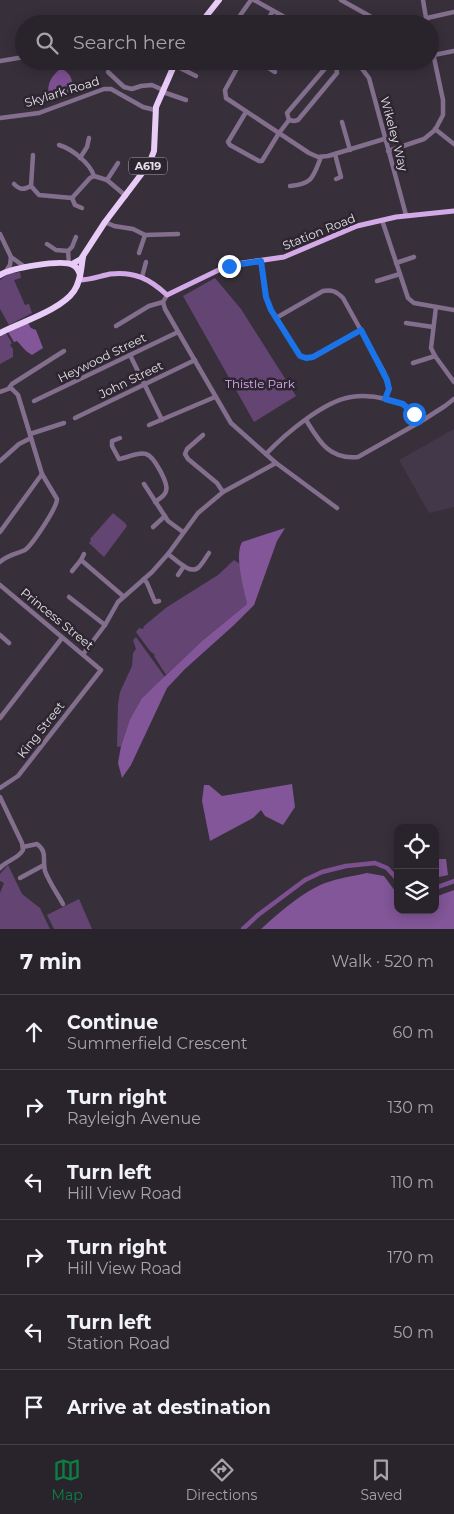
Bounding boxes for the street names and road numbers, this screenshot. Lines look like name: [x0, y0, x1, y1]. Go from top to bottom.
street label: Skylark Road: [23, 73, 101, 110]
street label: Wikeley Way: [377, 95, 412, 173]
road number: A619: [129, 158, 167, 175]
street label: Station Road: [280, 210, 357, 253]
street label: Heywood Street: [55, 330, 148, 385]
street label: John Street: [96, 358, 165, 402]
street label: Princess Street: [18, 585, 97, 653]
street label: King Street: [14, 698, 67, 761]

